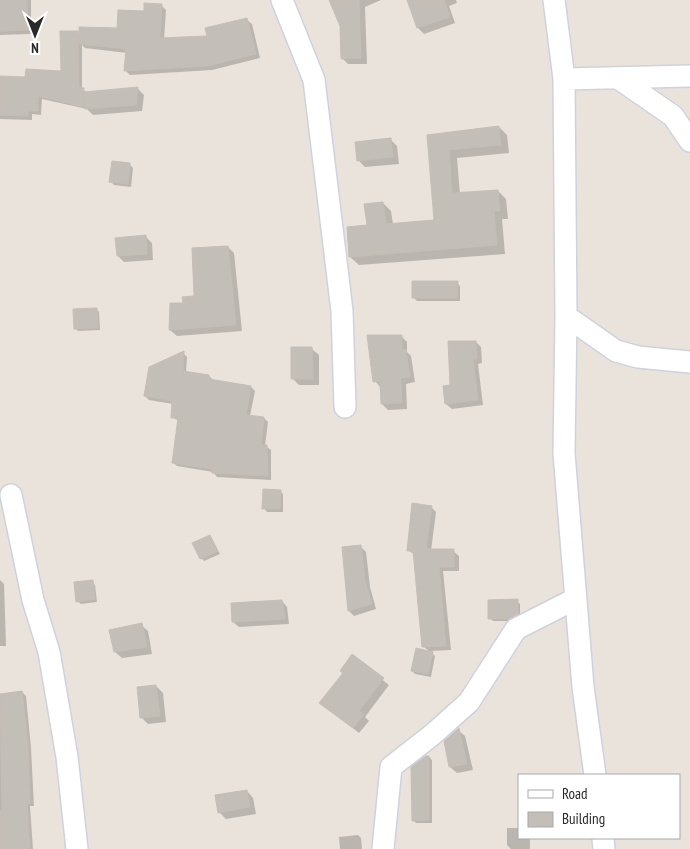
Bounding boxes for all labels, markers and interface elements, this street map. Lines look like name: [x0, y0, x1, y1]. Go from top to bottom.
north arrow: [10, 10, 60, 60]
text: N: [31, 39, 39, 57]
legend: [518, 774, 680, 839]
text: Road: [562, 784, 588, 803]
text: Building: [562, 809, 605, 828]

